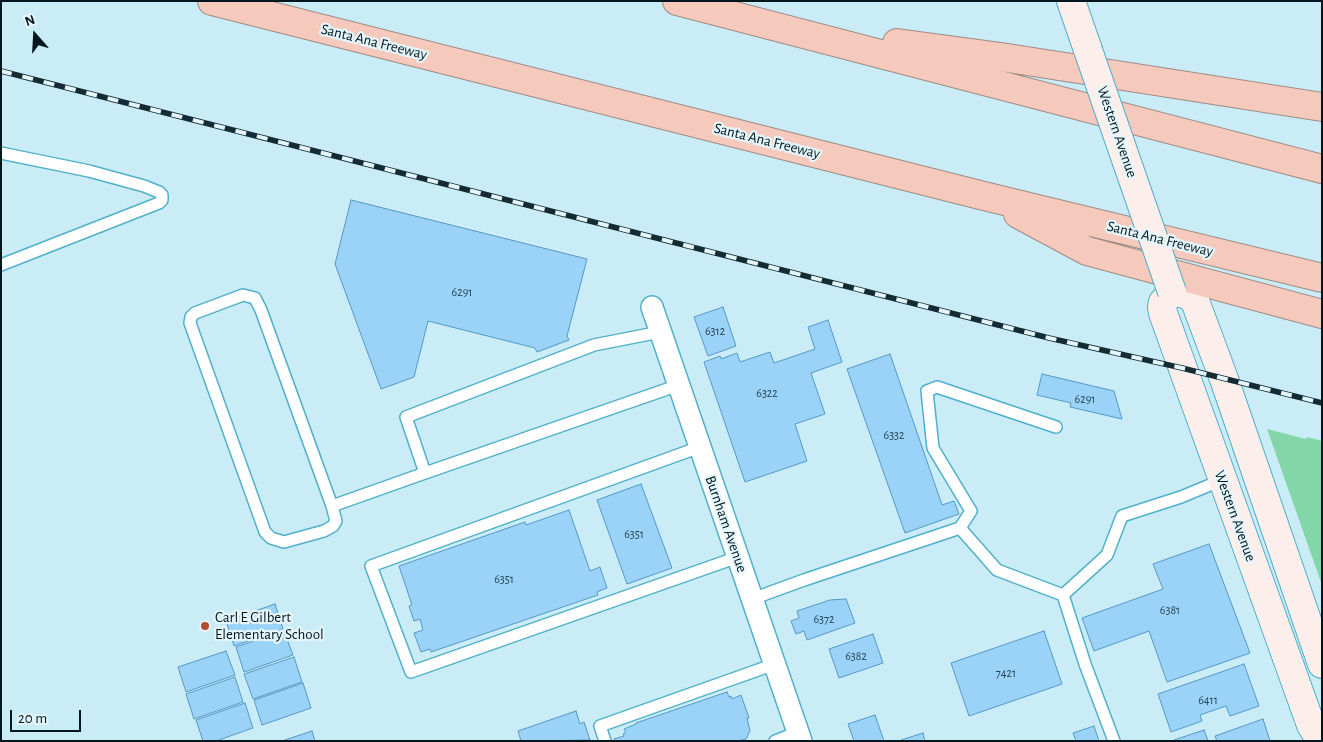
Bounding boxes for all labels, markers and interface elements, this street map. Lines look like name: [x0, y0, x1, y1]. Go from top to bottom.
north arrow: [10, 10, 60, 60]
text: N: [23, 13, 37, 29]
street label: Santa Ana Freeway: [319, 20, 429, 64]
street label: Western Avenue: [1093, 84, 1141, 180]
street label: Santa Ana Freeway: [712, 119, 822, 163]
street label: Santa Ana Freeway: [1105, 217, 1215, 261]
house number: 6291: [452, 285, 472, 299]
house number: 6312: [705, 324, 725, 338]
house number: 6322: [756, 386, 778, 400]
house number: 6291: [1075, 392, 1095, 406]
house number: 6332: [884, 428, 904, 442]
street label: Western Avenue: [1210, 468, 1260, 564]
street label: Burnham Avenue: [701, 473, 751, 575]
house number: 6351: [624, 527, 644, 541]
house number: 6351: [494, 572, 514, 586]
house number: 6381: [1160, 603, 1180, 617]
place label: Carl E Gilbert Elementary School: [215, 608, 324, 643]
house number: 6372: [813, 612, 835, 626]
marker: Carl E Gilbert Elementary School: [199, 620, 211, 632]
house number: 6382: [845, 649, 867, 663]
house number: 7421: [996, 666, 1016, 680]
house number: 6411: [1198, 693, 1218, 707]
scale bar: [12, 700, 84, 732]
text: 20 m: [18, 711, 47, 726]

